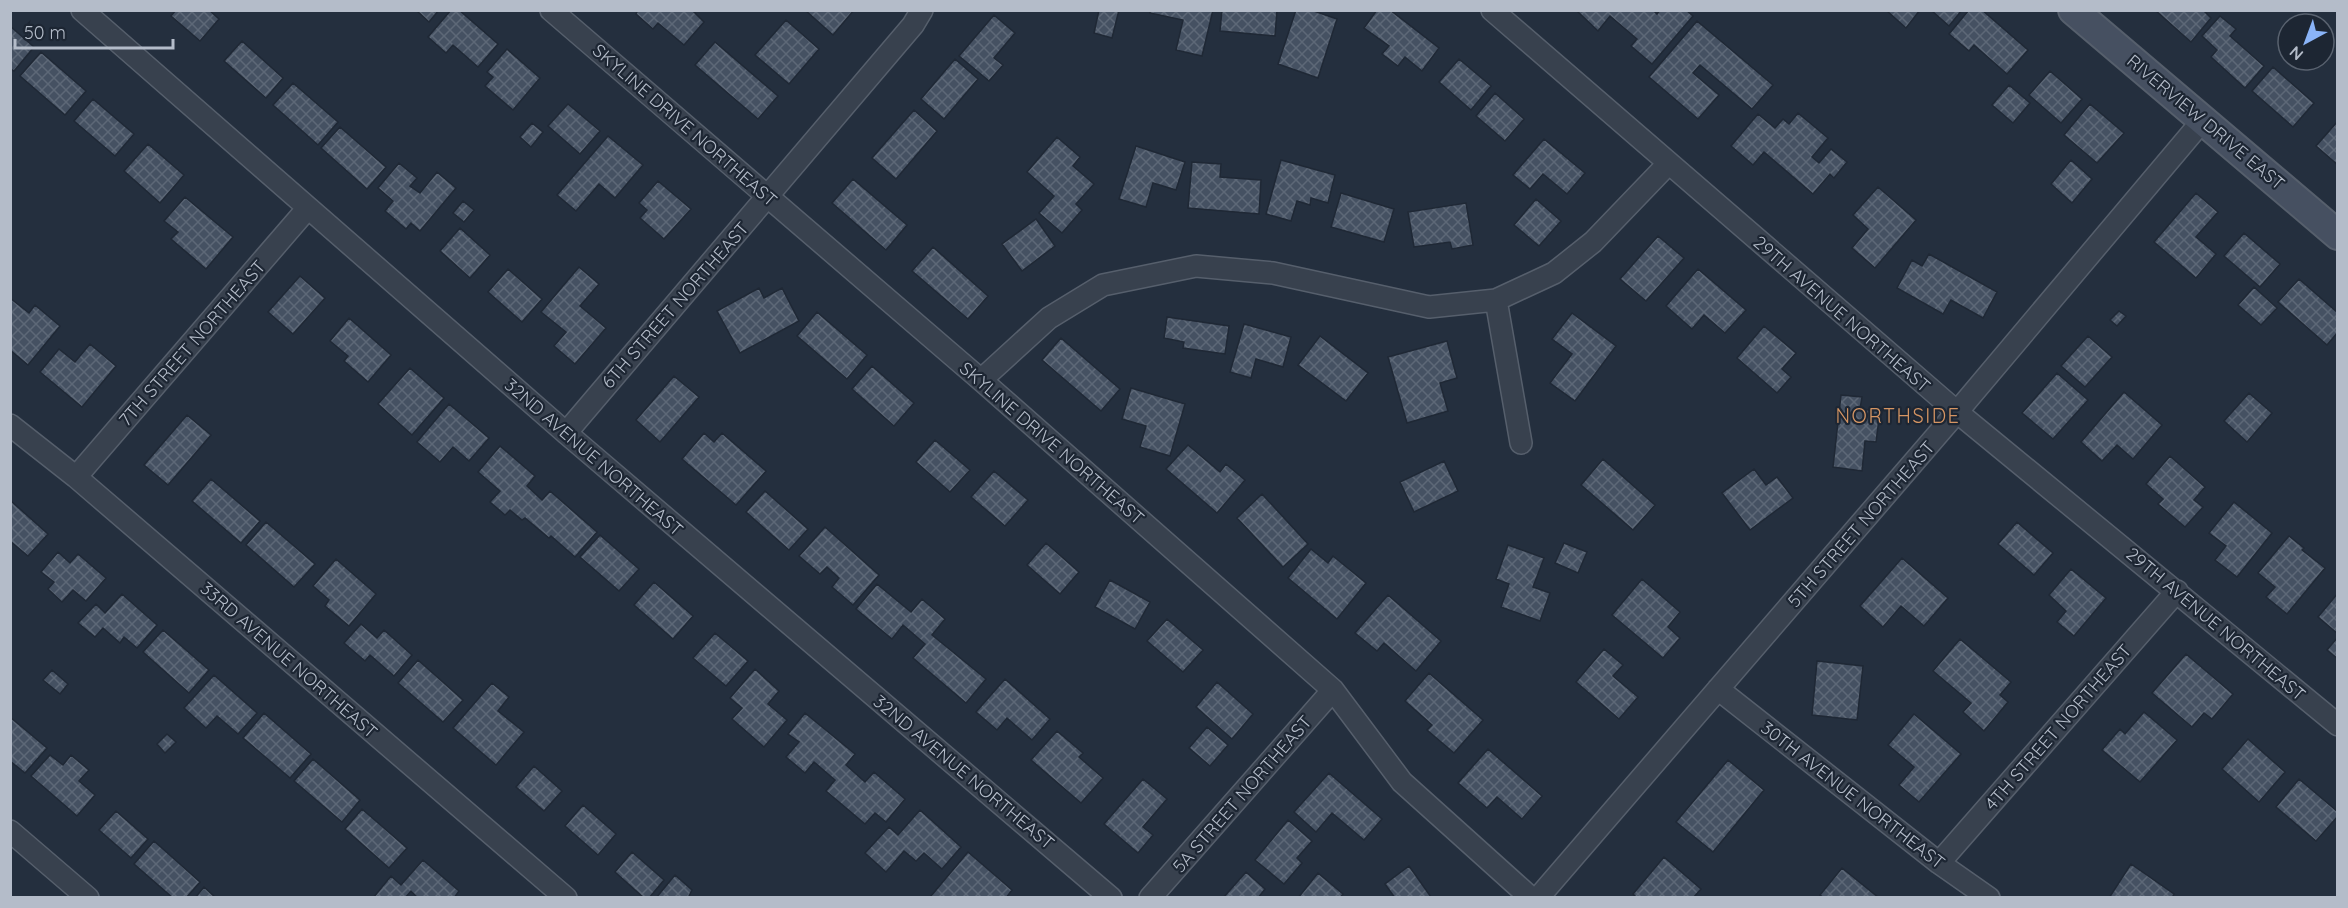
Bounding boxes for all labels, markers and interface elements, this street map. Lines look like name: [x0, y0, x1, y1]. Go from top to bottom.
scale bar: [15, 12, 172, 50]
north arrow: [2276, 12, 2336, 72]
text: 50 m: [24, 21, 66, 44]
street label: SKYLINE DRIVE NORTHEAST: [588, 39, 782, 211]
text: N: [2285, 42, 2307, 65]
street label: RIVERVIEW DRIVE EAST: [2122, 49, 2290, 195]
street label: 6TH STREET NORTHEAST: [596, 217, 754, 393]
street label: 29TH AVENUE NORTHEAST: [1749, 231, 1935, 397]
street label: 7TH STREET NORTHEAST: [114, 255, 271, 431]
street label: SKYLINE DRIVE NORTHEAST: [955, 357, 1149, 529]
street label: 32ND AVENUE NORTHEAST: [500, 373, 688, 541]
district label: NORTHSIDE: [1836, 403, 1960, 428]
street label: 5TH STREET NORTHEAST: [1782, 436, 1940, 612]
street label: 29TH AVENUE NORTHEAST: [2122, 542, 2311, 706]
street label: 33RD AVENUE NORTHEAST: [196, 577, 382, 743]
street label: 4TH STREET NORTHEAST: [1979, 639, 2137, 815]
street label: 32ND AVENUE NORTHEAST: [869, 690, 1059, 854]
street label: 5A STREET NORTHEAST: [1167, 711, 1317, 877]
street label: 30TH AVENUE NORTHEAST: [1756, 716, 1950, 874]

